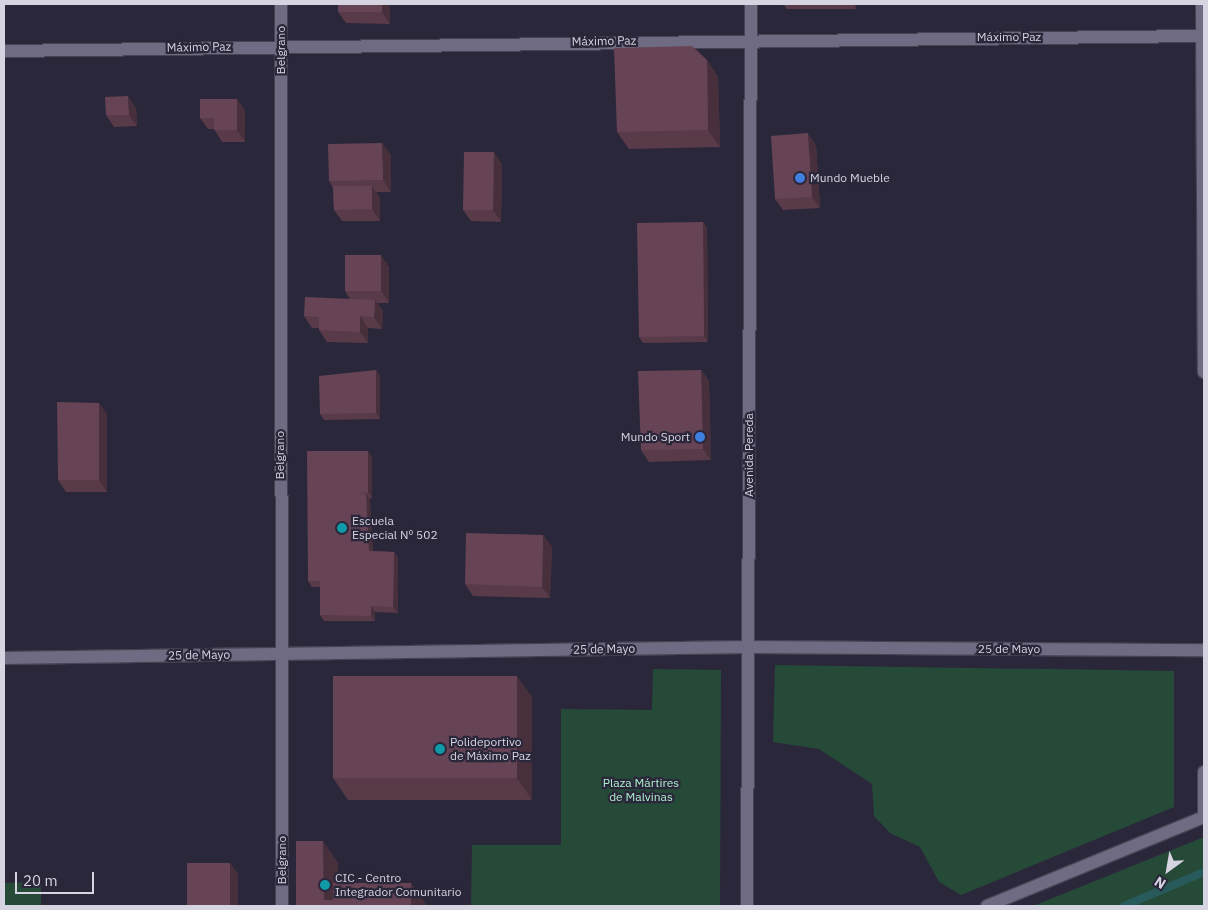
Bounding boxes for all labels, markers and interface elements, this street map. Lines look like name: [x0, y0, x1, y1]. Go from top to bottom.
street label: Belgrano: [274, 26, 288, 74]
street label: Máximo Paz: [977, 30, 1041, 44]
street label: Máximo Paz: [572, 33, 636, 49]
street label: Máximo Paz: [167, 39, 231, 55]
place label: Mundo Mueble: [810, 171, 890, 185]
marker: Mundo Mueble: [794, 172, 806, 184]
street label: Avenida Pereda: [742, 413, 756, 497]
place label: Mundo Sport: [621, 430, 690, 444]
street label: Belgrano: [273, 431, 287, 479]
marker: Mundo Sport: [694, 431, 706, 443]
place label: Escuela Especial Nº 502: [352, 514, 438, 542]
marker: Escuela Especial Nº 502: [336, 522, 348, 534]
street label: 25 de Mayo: [573, 641, 635, 657]
street label: 25 de Mayo: [978, 642, 1040, 656]
street label: 25 de Mayo: [168, 647, 230, 663]
place label: Polideportivo de Máximo Paz: [450, 735, 531, 763]
marker: Polideportivo de Máximo Paz: [434, 743, 446, 755]
park label: Plaza Mártires de Malvinas: [603, 776, 679, 804]
street label: Belgrano: [275, 836, 289, 884]
north arrow: [1143, 845, 1193, 895]
scale bar: [18, 862, 96, 894]
text: 20 m: [23, 871, 58, 890]
place label: CIC - Centro Integrador Comunitario: [335, 871, 461, 899]
text: N: [1151, 872, 1169, 893]
marker: CIC - Centro Integrador Comunitario: [319, 879, 331, 891]

